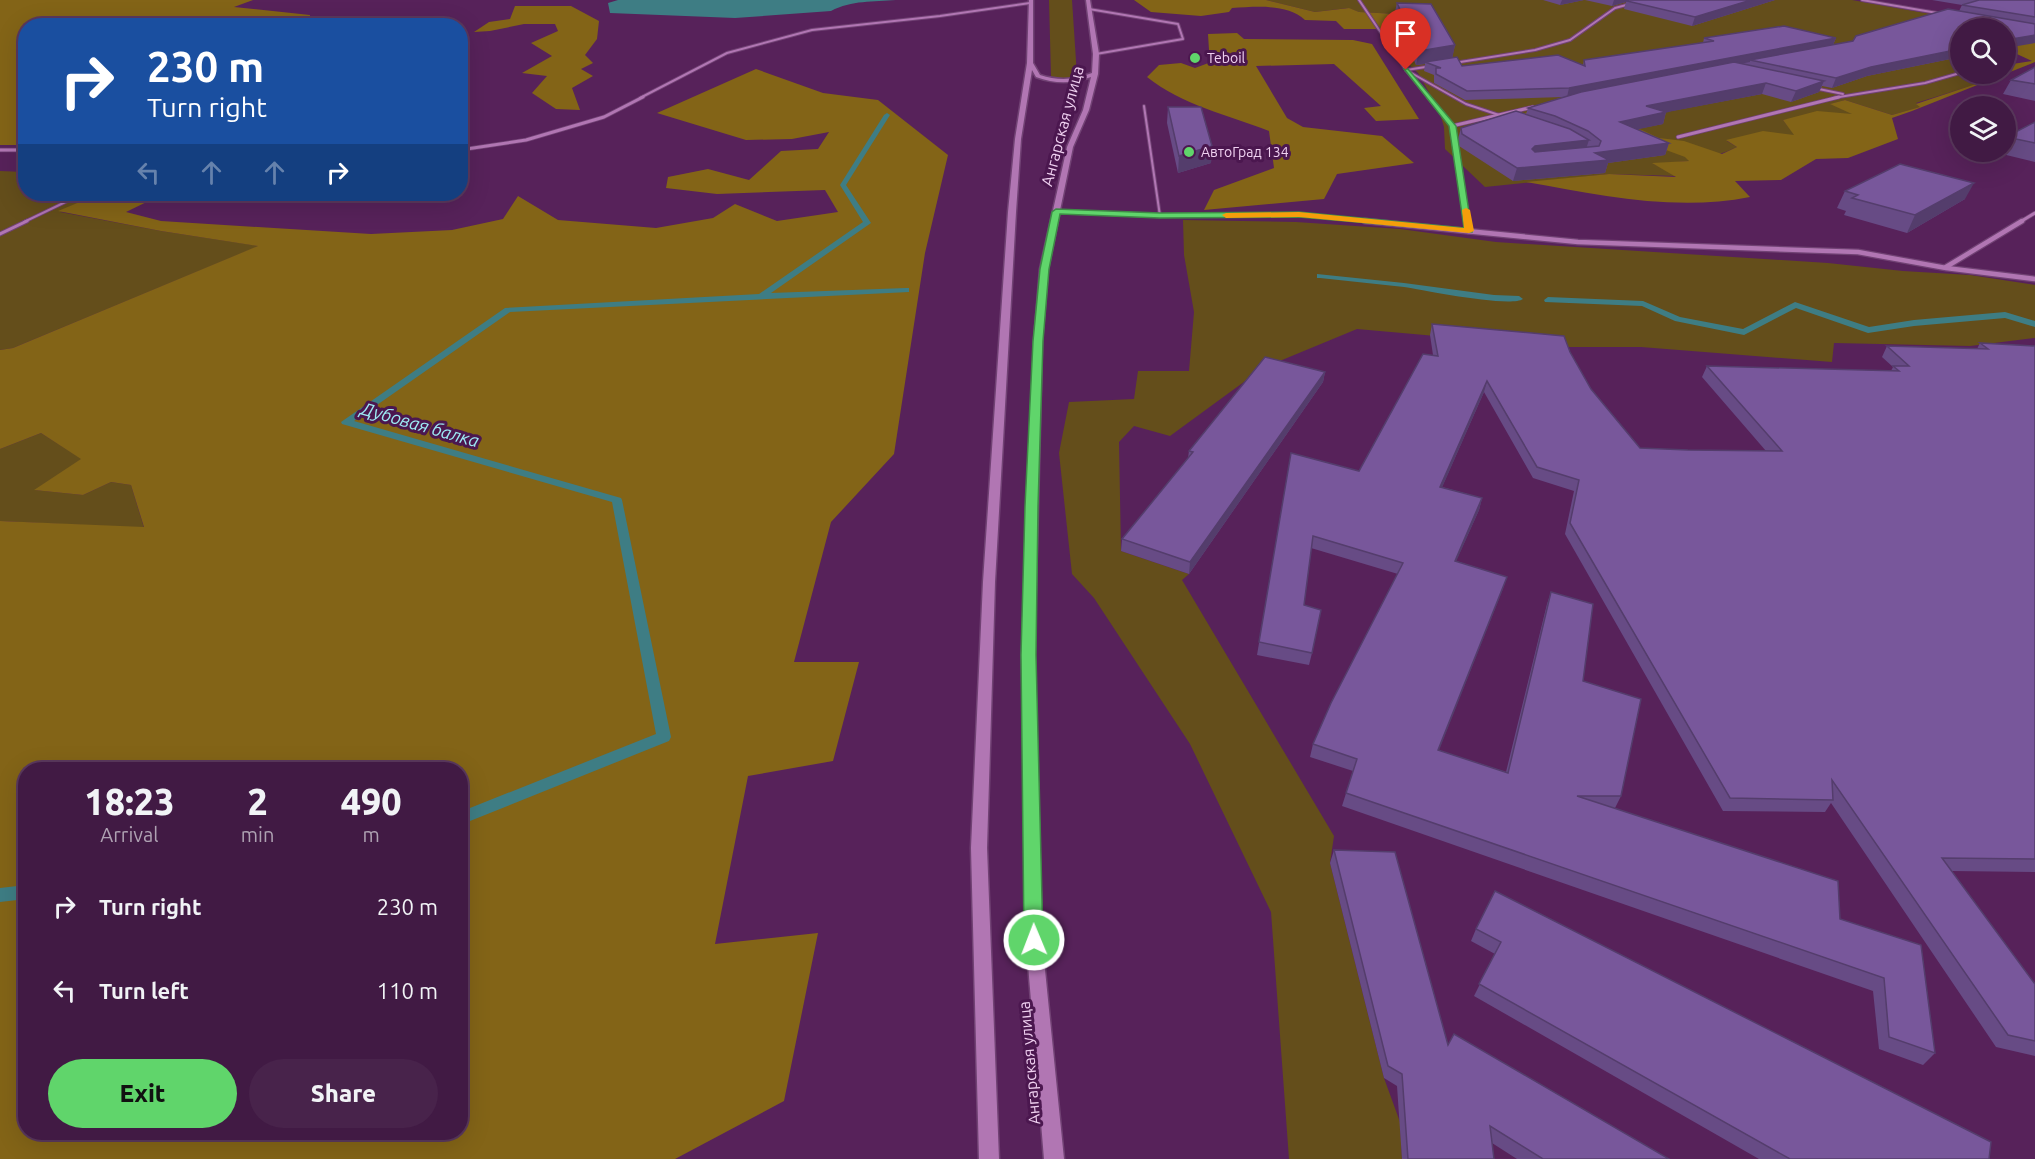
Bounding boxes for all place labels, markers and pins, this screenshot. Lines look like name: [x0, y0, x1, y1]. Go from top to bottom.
pin: [1380, 8, 1431, 70]
place label: Teboil: [1207, 50, 1246, 66]
marker: Teboil: [1188, 51, 1202, 65]
place label: АвтоГрад 134: [1201, 144, 1289, 160]
marker: АвтоГрад 134: [1182, 145, 1196, 159]

